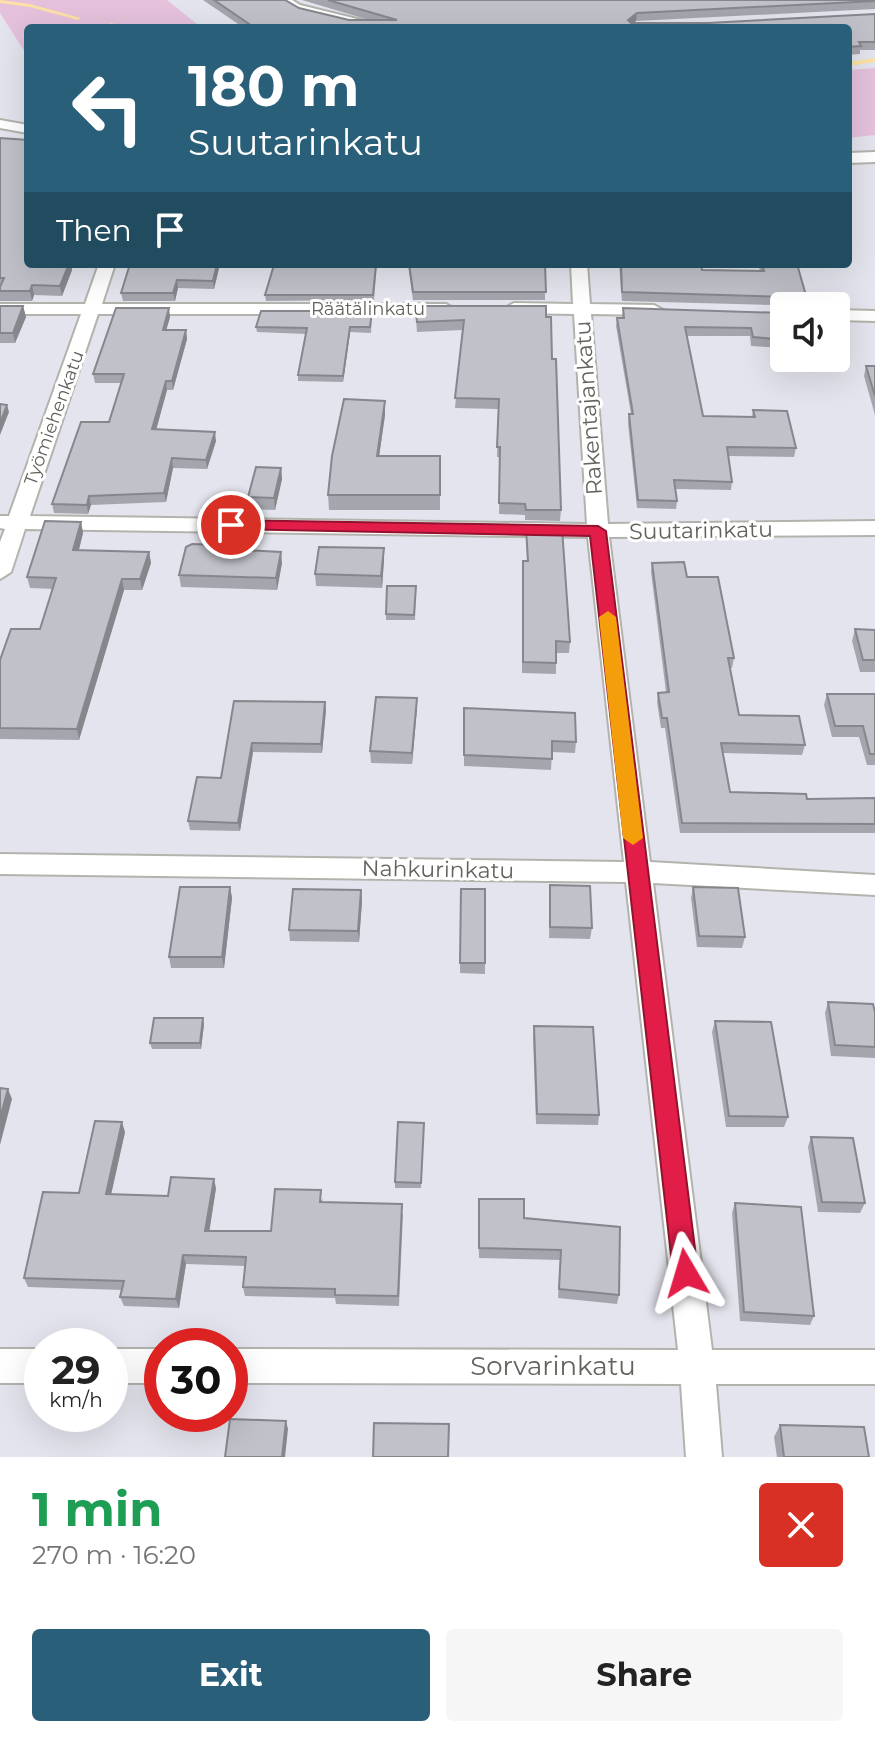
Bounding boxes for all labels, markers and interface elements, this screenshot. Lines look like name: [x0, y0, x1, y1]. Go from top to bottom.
text: 180 m: [188, 52, 360, 120]
icon: left: [56, 56, 160, 160]
text: Suutarinkatu: [188, 120, 423, 164]
icon: arrive: [148, 208, 192, 252]
text: Then: [56, 212, 132, 249]
map controls: [770, 292, 850, 372]
button: sound: [770, 292, 850, 372]
street label: Räätälinkatu: [311, 298, 425, 320]
street label: Rakentajankatu: [569, 320, 608, 496]
street label: Työmiehenkatu: [19, 348, 89, 488]
pin: [197, 491, 265, 559]
icon: arrive: [209, 503, 253, 547]
street label: Suutarinkatu: [629, 516, 773, 545]
street label: Nahkurinkatu: [361, 855, 514, 884]
position arrow: [644, 1231, 728, 1315]
speed limit sign: 30: [144, 1328, 248, 1432]
text: 29: [51, 1345, 101, 1394]
street label: Sorvarinkatu: [470, 1350, 636, 1382]
text: km/h: [49, 1388, 103, 1412]
text: 1 min: [32, 1480, 162, 1538]
button: close: [759, 1483, 843, 1567]
text: 270 m · 16:20: [32, 1539, 196, 1571]
button: Exit: [32, 1629, 430, 1721]
button: Share: [446, 1629, 843, 1721]

